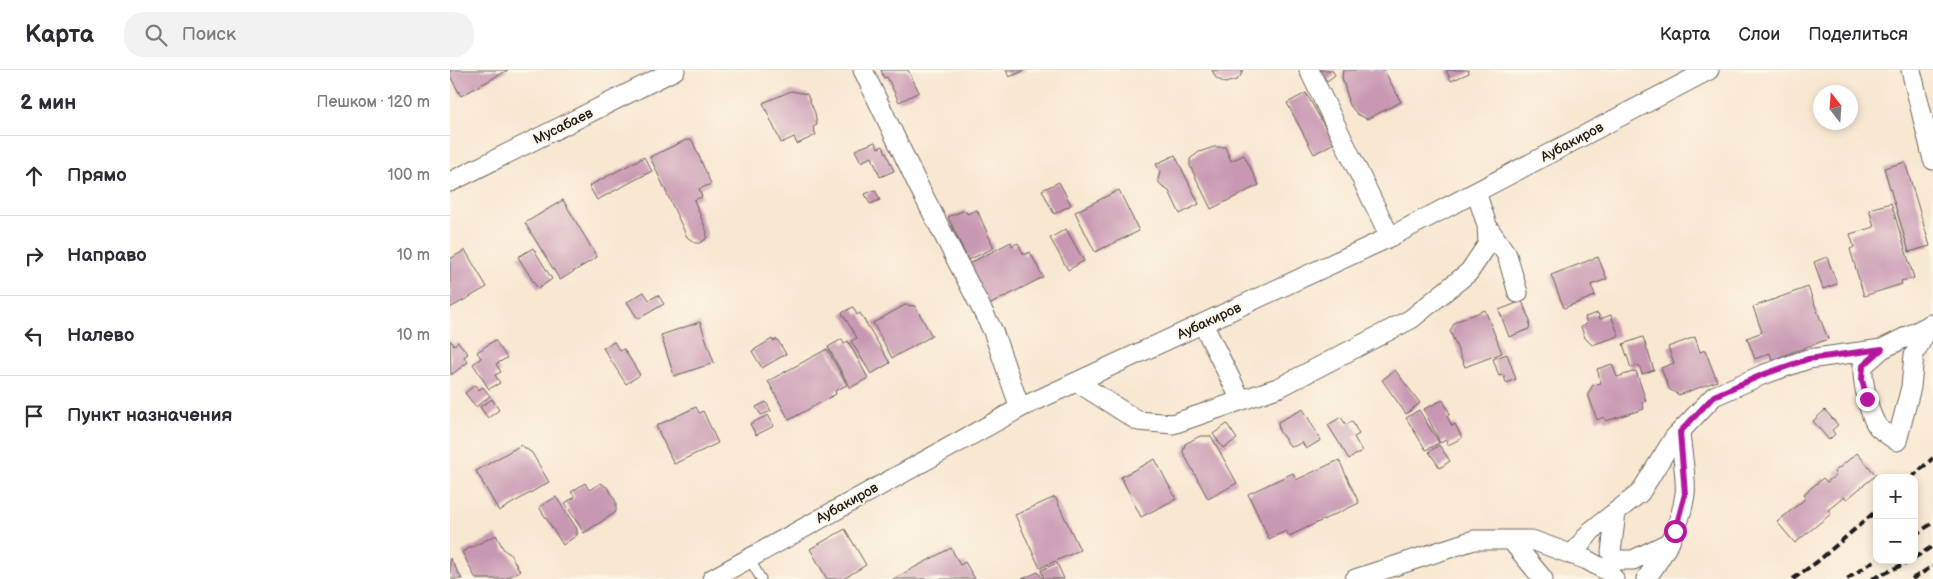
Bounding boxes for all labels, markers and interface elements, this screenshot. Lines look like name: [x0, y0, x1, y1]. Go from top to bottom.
search box: [124, 12, 474, 57]
text: Карта: [25, 20, 94, 49]
icon: search: [142, 21, 170, 49]
text: Поиск: [182, 23, 236, 46]
text: Карта: [1660, 24, 1710, 45]
text: Слои: [1738, 24, 1780, 45]
text: Поделиться: [1808, 24, 1908, 45]
north arrow: [1813, 85, 1858, 130]
text: 2 мин: [20, 90, 76, 115]
text: Пешком · 120 m: [317, 93, 430, 112]
street label: Мусабаев: [530, 104, 596, 148]
street label: Аубакиров: [1537, 118, 1607, 166]
icon: ahead: [20, 162, 48, 190]
text: Прямо: [67, 164, 127, 187]
text: 100 m: [387, 166, 430, 185]
icon: right: [20, 242, 48, 270]
text: Направо: [67, 244, 147, 267]
text: 10 m: [397, 246, 430, 265]
street label: Аубакиров: [1173, 298, 1244, 344]
icon: left: [20, 322, 48, 350]
text: Налево: [67, 324, 134, 347]
text: 10 m: [397, 326, 430, 345]
route end: [1856, 388, 1879, 411]
icon: arrive: [20, 402, 48, 430]
text: Пункт назначения: [67, 404, 232, 427]
map controls: [1873, 474, 1918, 564]
button: +: [1873, 474, 1918, 519]
street label: Аубакиров: [812, 479, 882, 528]
button: −: [1873, 519, 1918, 564]
route start: [1664, 520, 1687, 543]

